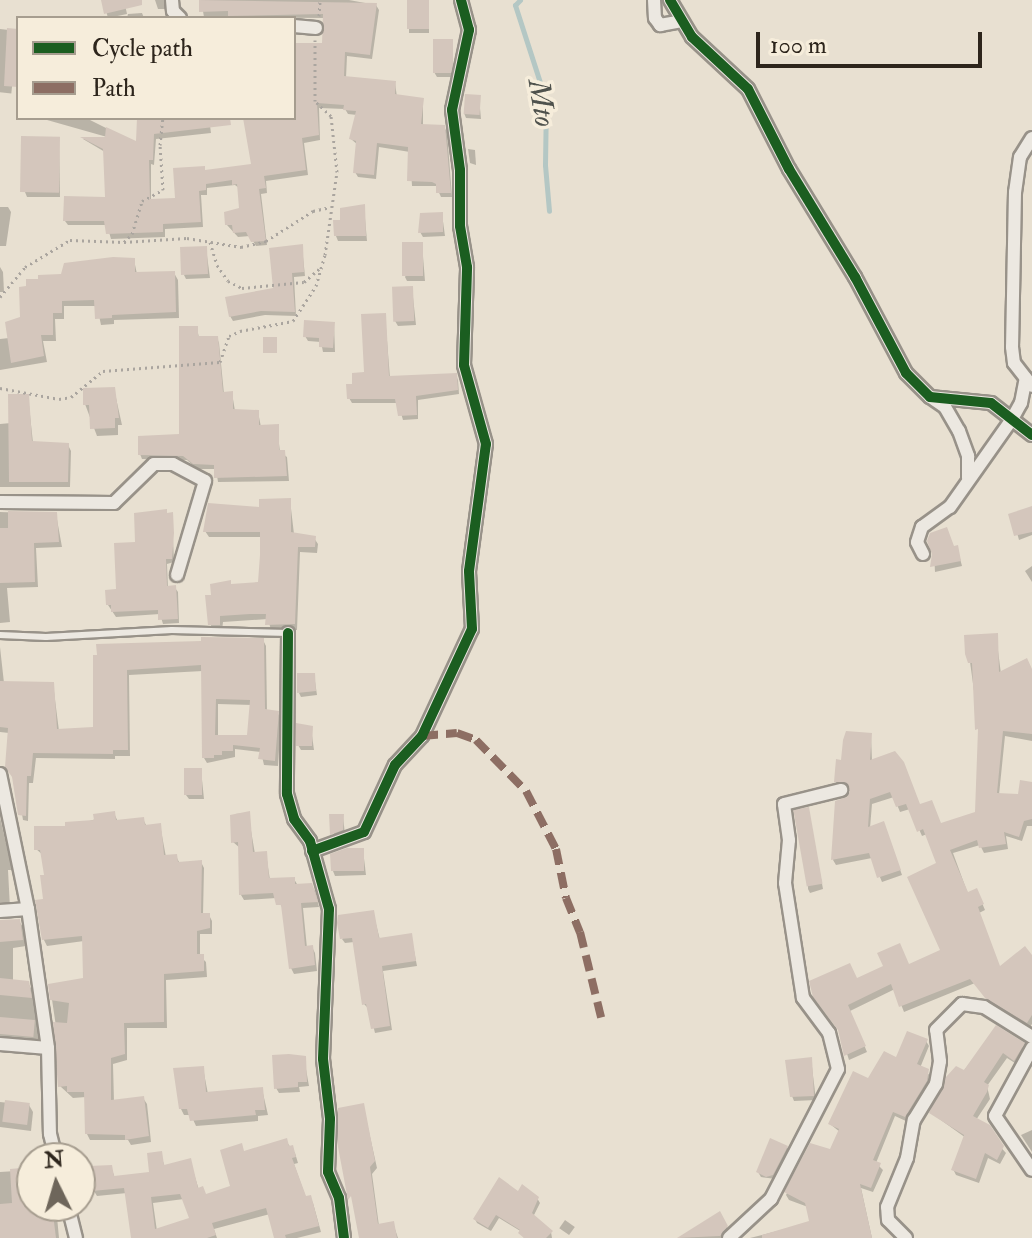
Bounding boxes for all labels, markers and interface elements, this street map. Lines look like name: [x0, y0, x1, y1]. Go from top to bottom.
legend: [16, 16, 296, 120]
scale bar: [760, 16, 986, 66]
text: 100 m: [770, 30, 827, 61]
text: Cycle path: [92, 33, 193, 64]
text: Path: [92, 73, 136, 104]
water label: Mto: [519, 76, 563, 130]
north arrow: [16, 1142, 96, 1222]
text: N: [43, 1145, 65, 1175]

